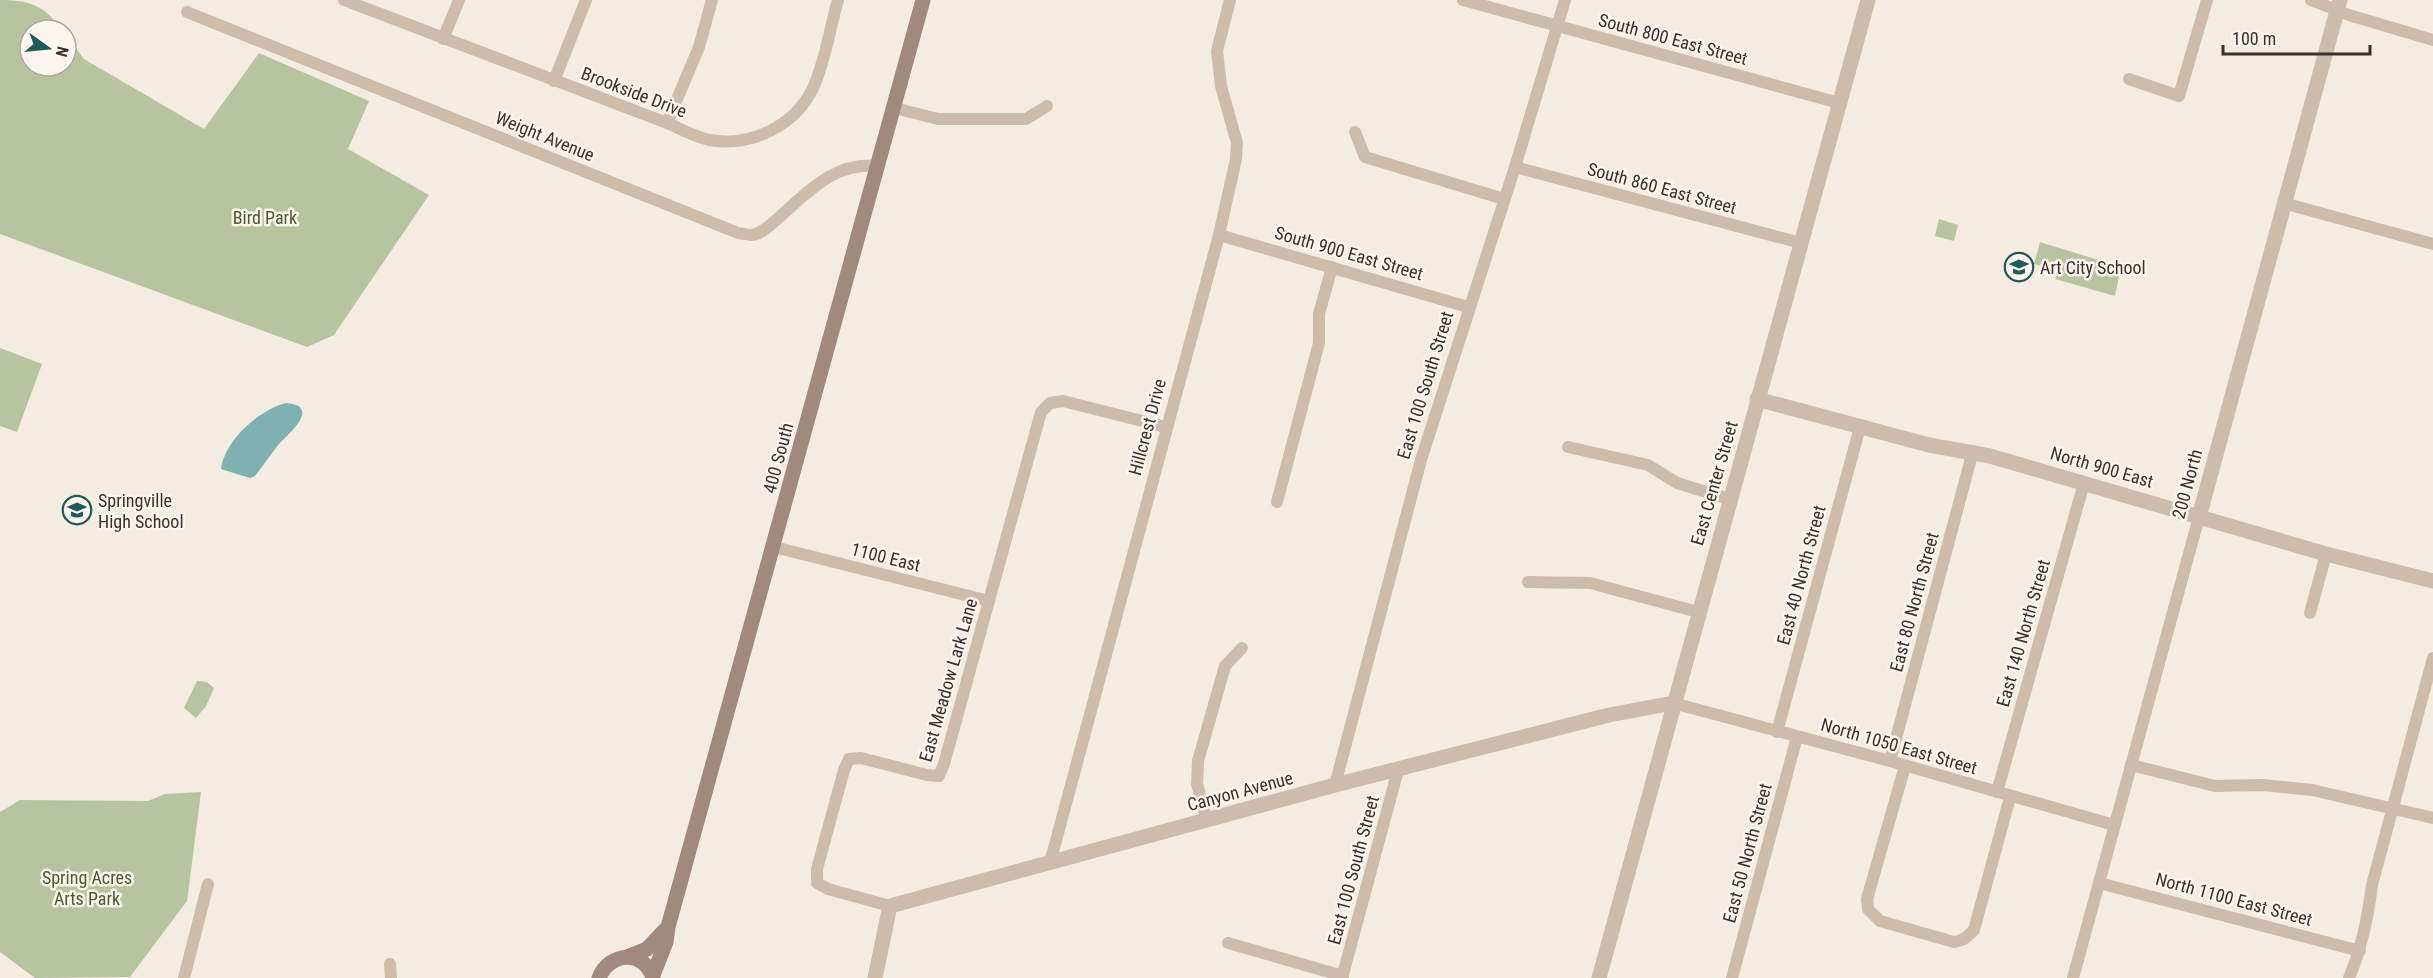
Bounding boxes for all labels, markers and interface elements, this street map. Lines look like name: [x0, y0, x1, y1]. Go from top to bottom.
street label: South 800 East Street: [1596, 9, 1750, 69]
north arrow: [18, 18, 78, 78]
scale bar: [2223, 18, 2370, 56]
text: 100 m: [2232, 28, 2276, 49]
text: N: [52, 45, 72, 59]
street label: Brookside Drive: [578, 62, 690, 122]
street label: Weight Avenue: [492, 107, 598, 165]
street label: South 860 East Street: [1585, 158, 1739, 218]
park label: Bird Park: [233, 207, 297, 228]
street label: South 900 East Street: [1272, 222, 1426, 284]
school or university icon: Art City School: [2003, 251, 2035, 283]
place label: Art City School: [2040, 257, 2146, 278]
street label: East 100 South Street: [1393, 309, 1457, 461]
street label: Hillcrest Drive: [1124, 376, 1170, 478]
street label: East Center Street: [1686, 419, 1742, 547]
street label: 400 South: [759, 421, 797, 495]
street label: North 900 East: [2048, 442, 2156, 492]
street label: 200 North: [2168, 447, 2206, 521]
place label: Springville High School: [98, 490, 184, 532]
school or university icon: Springville High School: [61, 494, 93, 526]
street label: East 40 North Street: [1772, 503, 1830, 647]
street label: East 80 North Street: [1885, 530, 1943, 674]
street label: 1100 East: [849, 538, 923, 576]
street label: East 140 North Street: [1992, 557, 2054, 709]
street label: East Meadow Lark Lane: [915, 596, 981, 764]
street label: North 1050 East Street: [1819, 714, 1979, 778]
street label: Canyon Avenue: [1185, 767, 1295, 815]
street label: East 50 North Street: [1718, 781, 1776, 925]
street label: East 100 South Street: [1323, 793, 1383, 947]
park label: Spring Acres Arts Park: [42, 867, 132, 909]
street label: North 1100 East Street: [2153, 868, 2315, 930]

